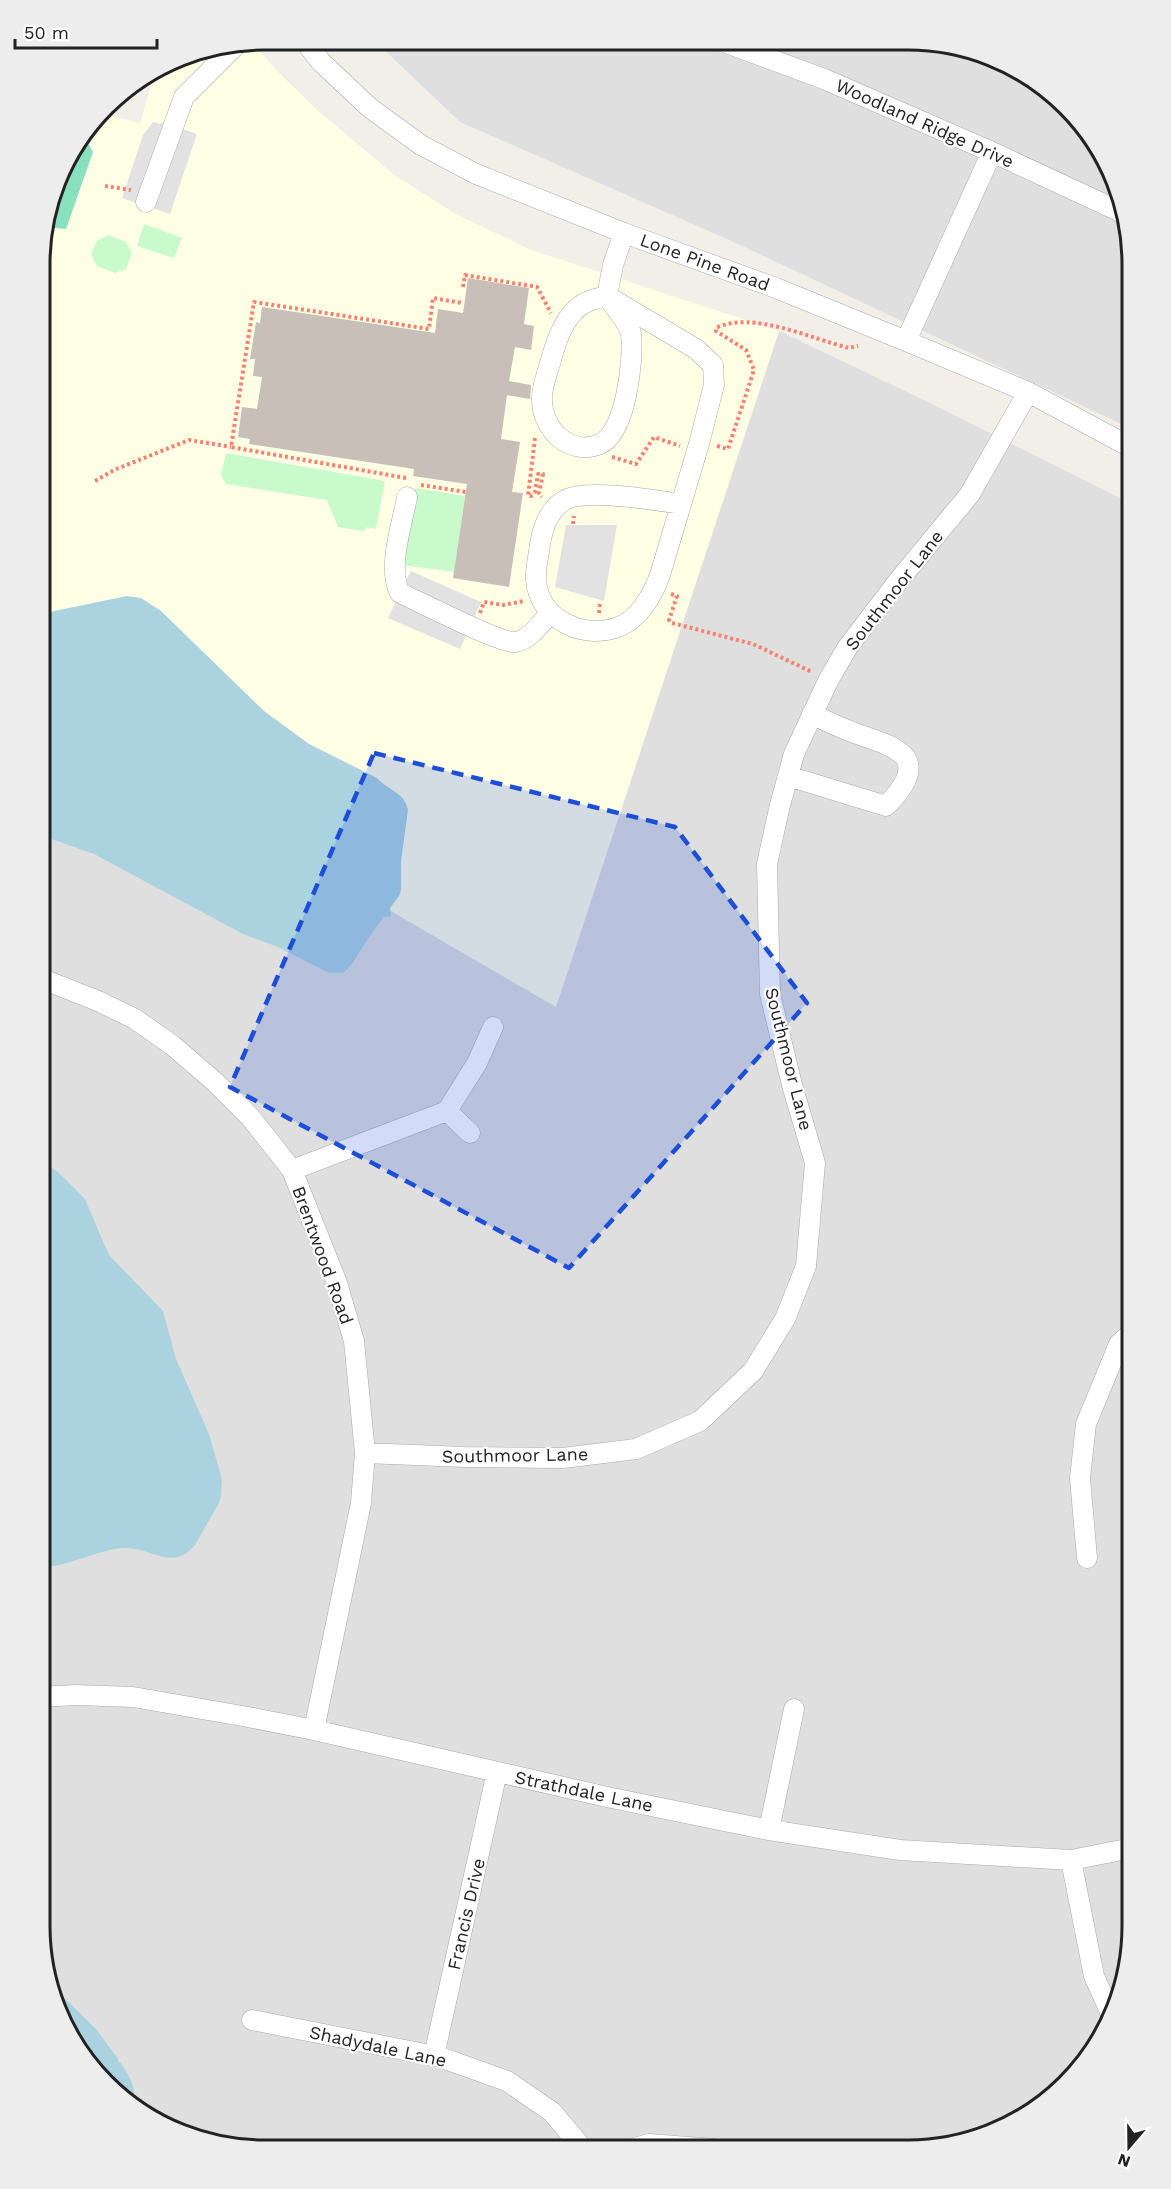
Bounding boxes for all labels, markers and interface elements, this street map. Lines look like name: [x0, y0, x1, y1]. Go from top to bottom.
scale bar: [15, 12, 158, 50]
text: 50 m: [24, 22, 69, 43]
street label: Woodland Ridge Drive: [833, 74, 1017, 172]
street label: Lone Pine Road: [637, 229, 773, 295]
street label: Southmoor Lane: [841, 526, 947, 654]
street label: Southmoor Lane: [761, 985, 817, 1133]
street label: Brentwood Road: [288, 1183, 358, 1327]
street label: Southmoor Lane: [442, 1443, 588, 1467]
street label: Strathdale Lane: [513, 1766, 655, 1816]
street label: Francis Drive: [443, 1856, 489, 1972]
street label: Shadydale Lane: [308, 2021, 448, 2071]
north arrow: [1099, 2117, 1159, 2177]
text: N: [1115, 2150, 1133, 2172]

